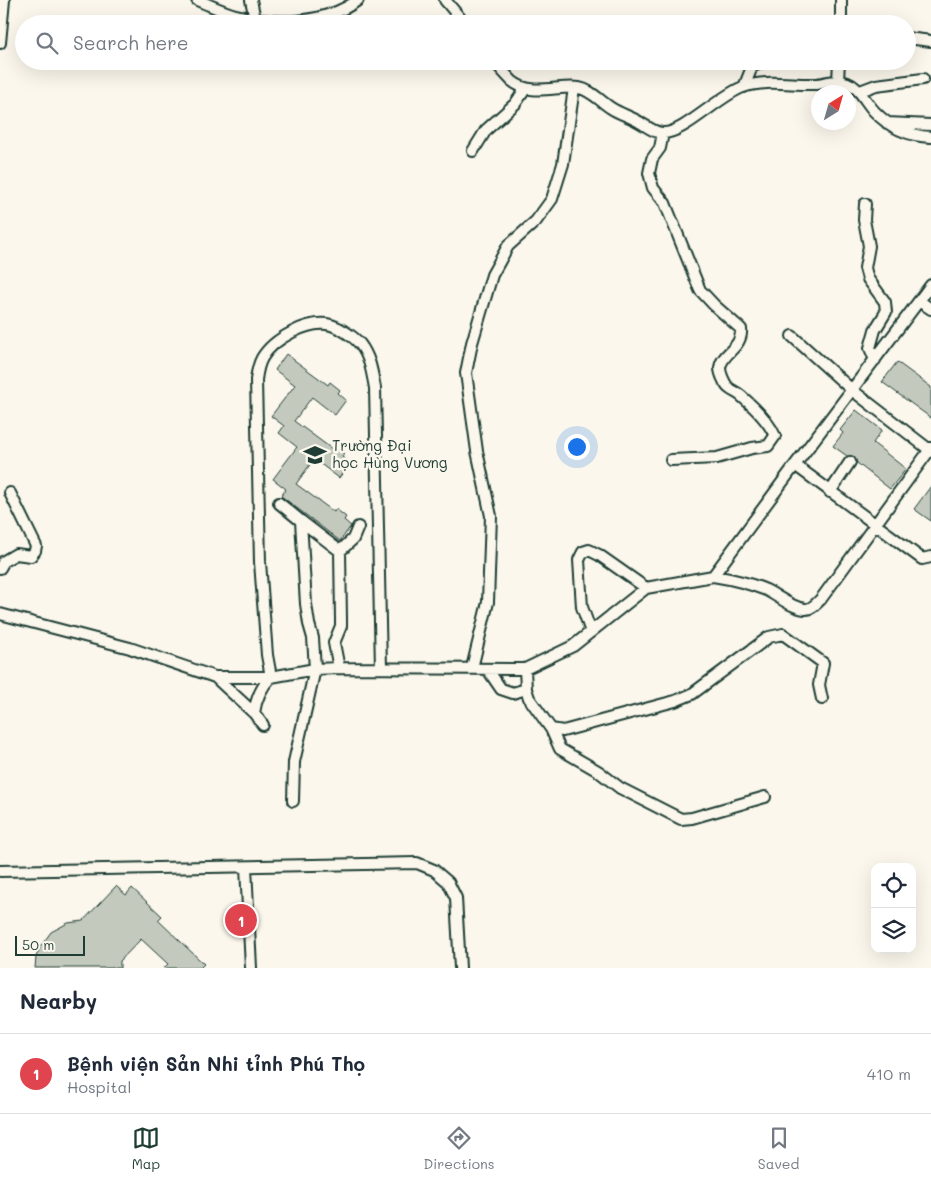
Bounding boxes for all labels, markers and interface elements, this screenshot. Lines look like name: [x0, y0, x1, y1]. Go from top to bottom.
search box: [15, 15, 916, 70]
icon: search: [33, 29, 61, 57]
text: Search here: [73, 30, 189, 55]
north arrow: [811, 85, 856, 130]
your location: [564, 434, 590, 460]
place label: Trường Đại học Hùng Vương: [332, 435, 448, 472]
school or university icon: Trường Đại học Hùng Vương: [302, 442, 328, 468]
map controls: [871, 863, 916, 953]
button: locate: [871, 863, 916, 908]
pin: 1: [225, 901, 257, 939]
button: layers: [871, 908, 916, 953]
scale bar: [15, 933, 85, 956]
text: 50 m: [22, 935, 54, 954]
text: Nearby: [20, 987, 97, 1014]
text: Bệnh viện Sản Nhi tỉnh Phú Thọ: [67, 1051, 365, 1076]
text: 1: [32, 1063, 40, 1084]
text: 410 m: [867, 1063, 911, 1084]
text: Hospital: [67, 1076, 131, 1097]
tab: Map: [132, 1124, 160, 1173]
tab: Directions: [423, 1124, 495, 1173]
tab: Saved: [758, 1124, 799, 1173]

